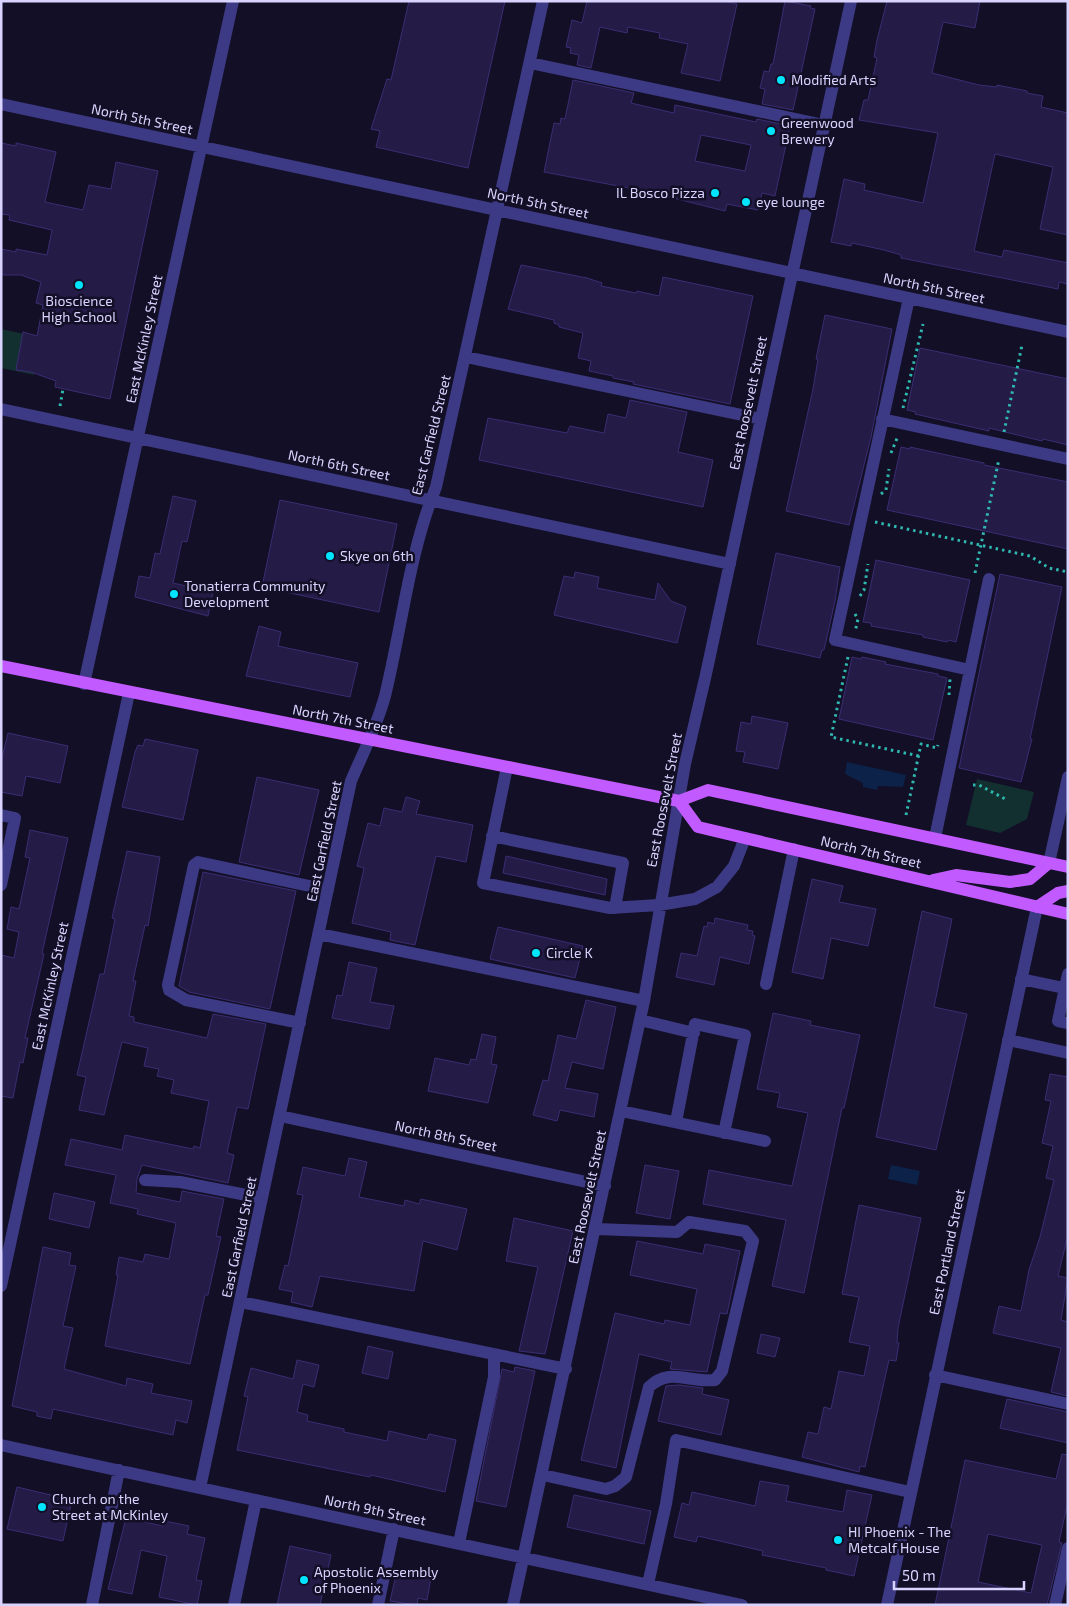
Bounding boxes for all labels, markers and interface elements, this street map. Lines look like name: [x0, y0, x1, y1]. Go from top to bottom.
place label: Modified Arts: [791, 71, 876, 88]
marker: Modified Arts: [775, 74, 787, 86]
street label: North 5th Street: [90, 99, 194, 138]
place label: Greenwood Brewery: [781, 114, 854, 147]
marker: Greenwood Brewery: [765, 125, 777, 137]
street label: North 5th Street: [486, 183, 590, 222]
place label: IL Bosco Pizza: [616, 184, 705, 201]
marker: IL Bosco Pizza: [709, 187, 721, 199]
place label: eye lounge: [756, 193, 825, 210]
marker: eye lounge: [740, 196, 752, 208]
street label: North 5th Street: [882, 268, 986, 307]
street label: East McKinley Street: [122, 273, 165, 405]
marker: Bioscience High School: [73, 279, 85, 291]
place label: Bioscience High School: [42, 292, 117, 325]
street label: East Roosevelt Street: [725, 334, 770, 471]
street label: East Garfield Street: [407, 373, 454, 497]
street label: North 6th Street: [287, 445, 392, 484]
place label: Skye on 6th: [340, 547, 414, 564]
marker: Skye on 6th: [324, 550, 336, 562]
place label: Tonatierra Community Development: [184, 577, 326, 610]
marker: Tonatierra Community Development: [168, 588, 180, 600]
street label: North 7th Street: [291, 700, 395, 737]
street label: East Roosevelt Street: [642, 731, 685, 868]
street label: East Garfield Street: [302, 779, 345, 903]
street label: North 7th Street: [819, 832, 923, 871]
street label: East McKinley Street: [28, 920, 71, 1052]
place label: Circle K: [546, 944, 594, 961]
marker: Circle K: [530, 947, 542, 959]
street label: North 8th Street: [393, 1116, 499, 1155]
street label: East Roosevelt Street: [564, 1128, 609, 1265]
street label: East Garfield Street: [217, 1175, 260, 1299]
street label: East Portland Street: [925, 1187, 968, 1316]
place label: Church on the Street at McKinley: [52, 1490, 169, 1523]
street label: North 9th Street: [323, 1490, 428, 1529]
marker: Church on the Street at McKinley: [36, 1501, 48, 1513]
place label: HI Phoenix - The Metcalf House: [848, 1523, 951, 1556]
marker: HI Phoenix - The Metcalf House: [832, 1534, 844, 1546]
scale bar: [894, 1558, 1024, 1590]
place label: Apostolic Assembly of Phoenix: [314, 1563, 439, 1596]
text: 50 m: [902, 1566, 936, 1584]
marker: Apostolic Assembly of Phoenix: [298, 1574, 310, 1586]

